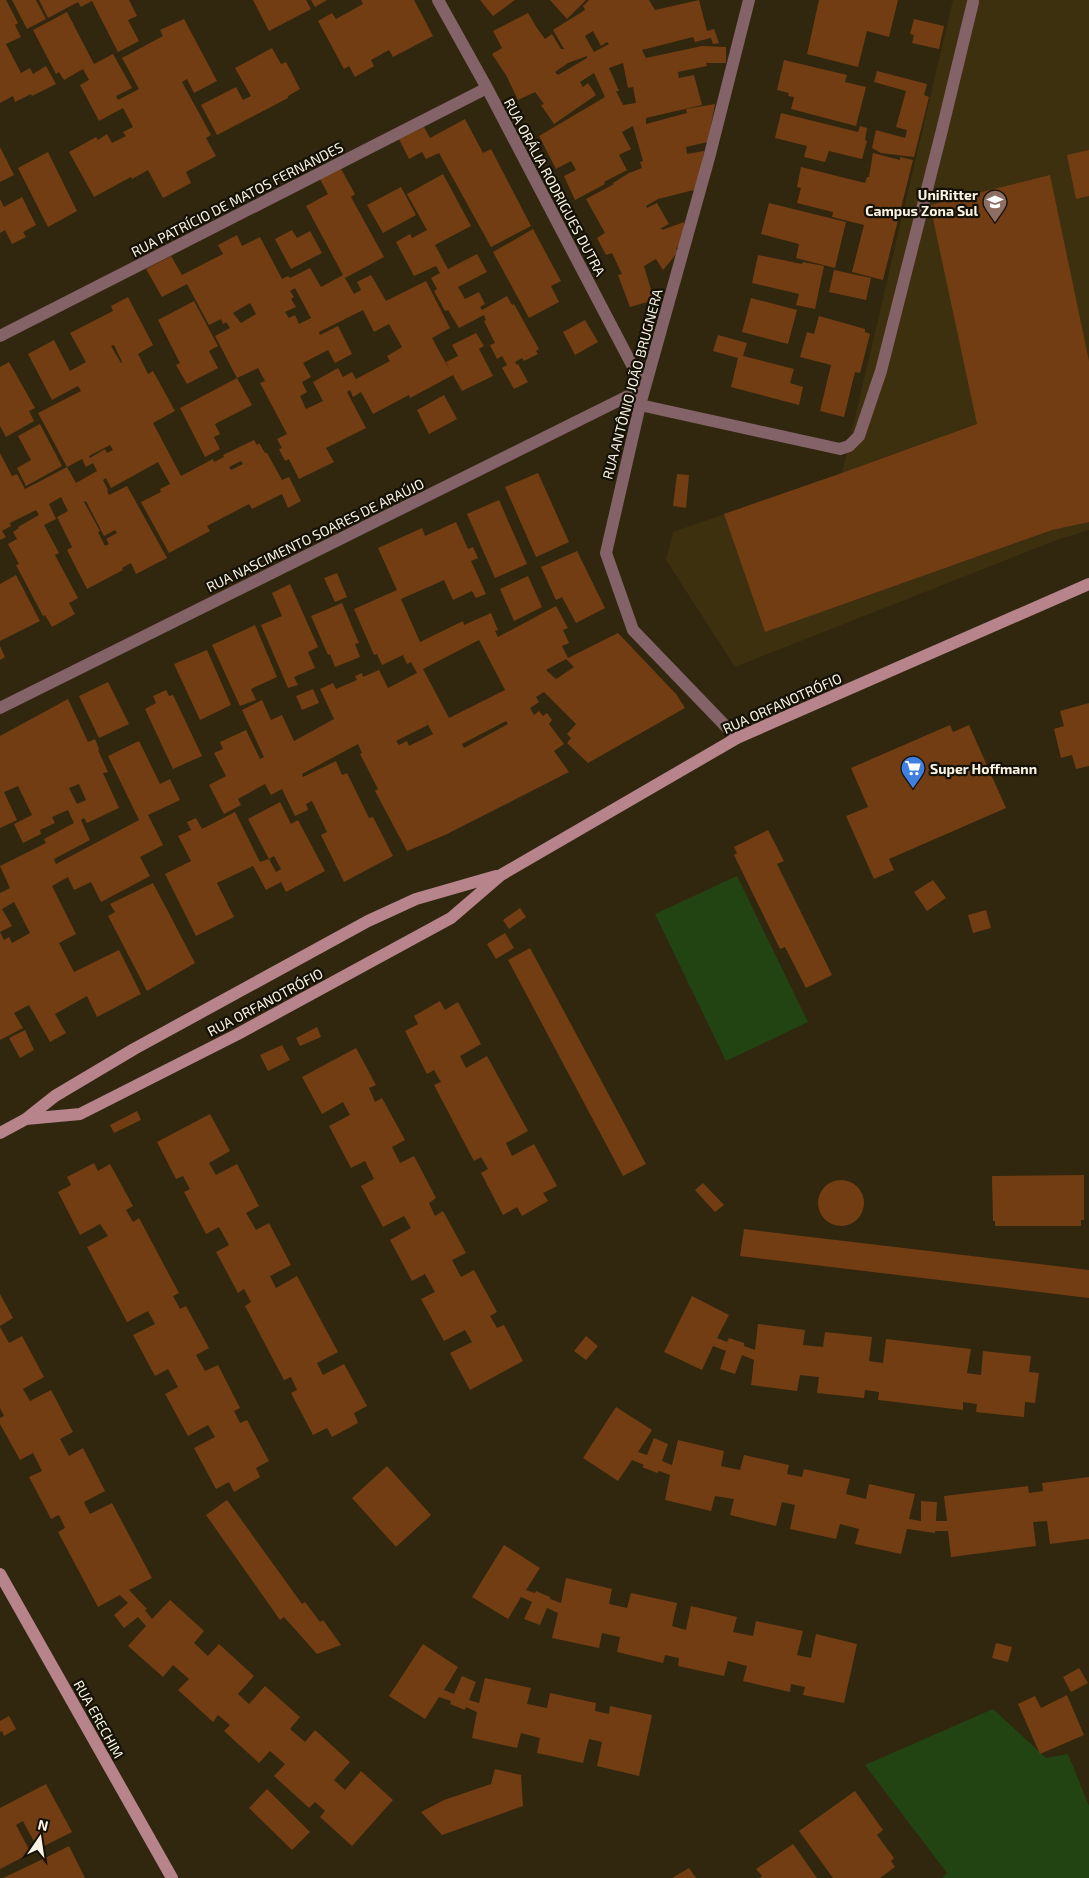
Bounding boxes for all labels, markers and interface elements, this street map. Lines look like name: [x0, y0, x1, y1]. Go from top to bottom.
street label: RUA ORÁLIA RODRIGUES DUTRA: [501, 95, 609, 279]
street label: RUA PATRÍCIO DE MATOS FERNANDES: [128, 138, 346, 260]
place label: UniRitter Campus Zona Sul: [865, 186, 978, 219]
school or university icon: UniRitter Campus Zona Sul: [982, 189, 1008, 223]
street label: RUA ANTÔNIO JOÃO BRUGNERA: [598, 287, 666, 481]
street label: RUA NASCIMENTO SOARES DE ARAÚJO: [203, 475, 427, 595]
street label: RUA ORFANOTRÓFIO: [720, 669, 844, 737]
supermarket icon: Super Hoffmann: [900, 755, 926, 789]
place label: Super Hoffmann: [930, 760, 1037, 777]
street label: RUA ORFANOTRÓFIO: [204, 964, 326, 1040]
street label: RUA ERECHIM: [70, 1677, 128, 1761]
north arrow: [15, 1813, 65, 1863]
text: N: [36, 1815, 50, 1834]

